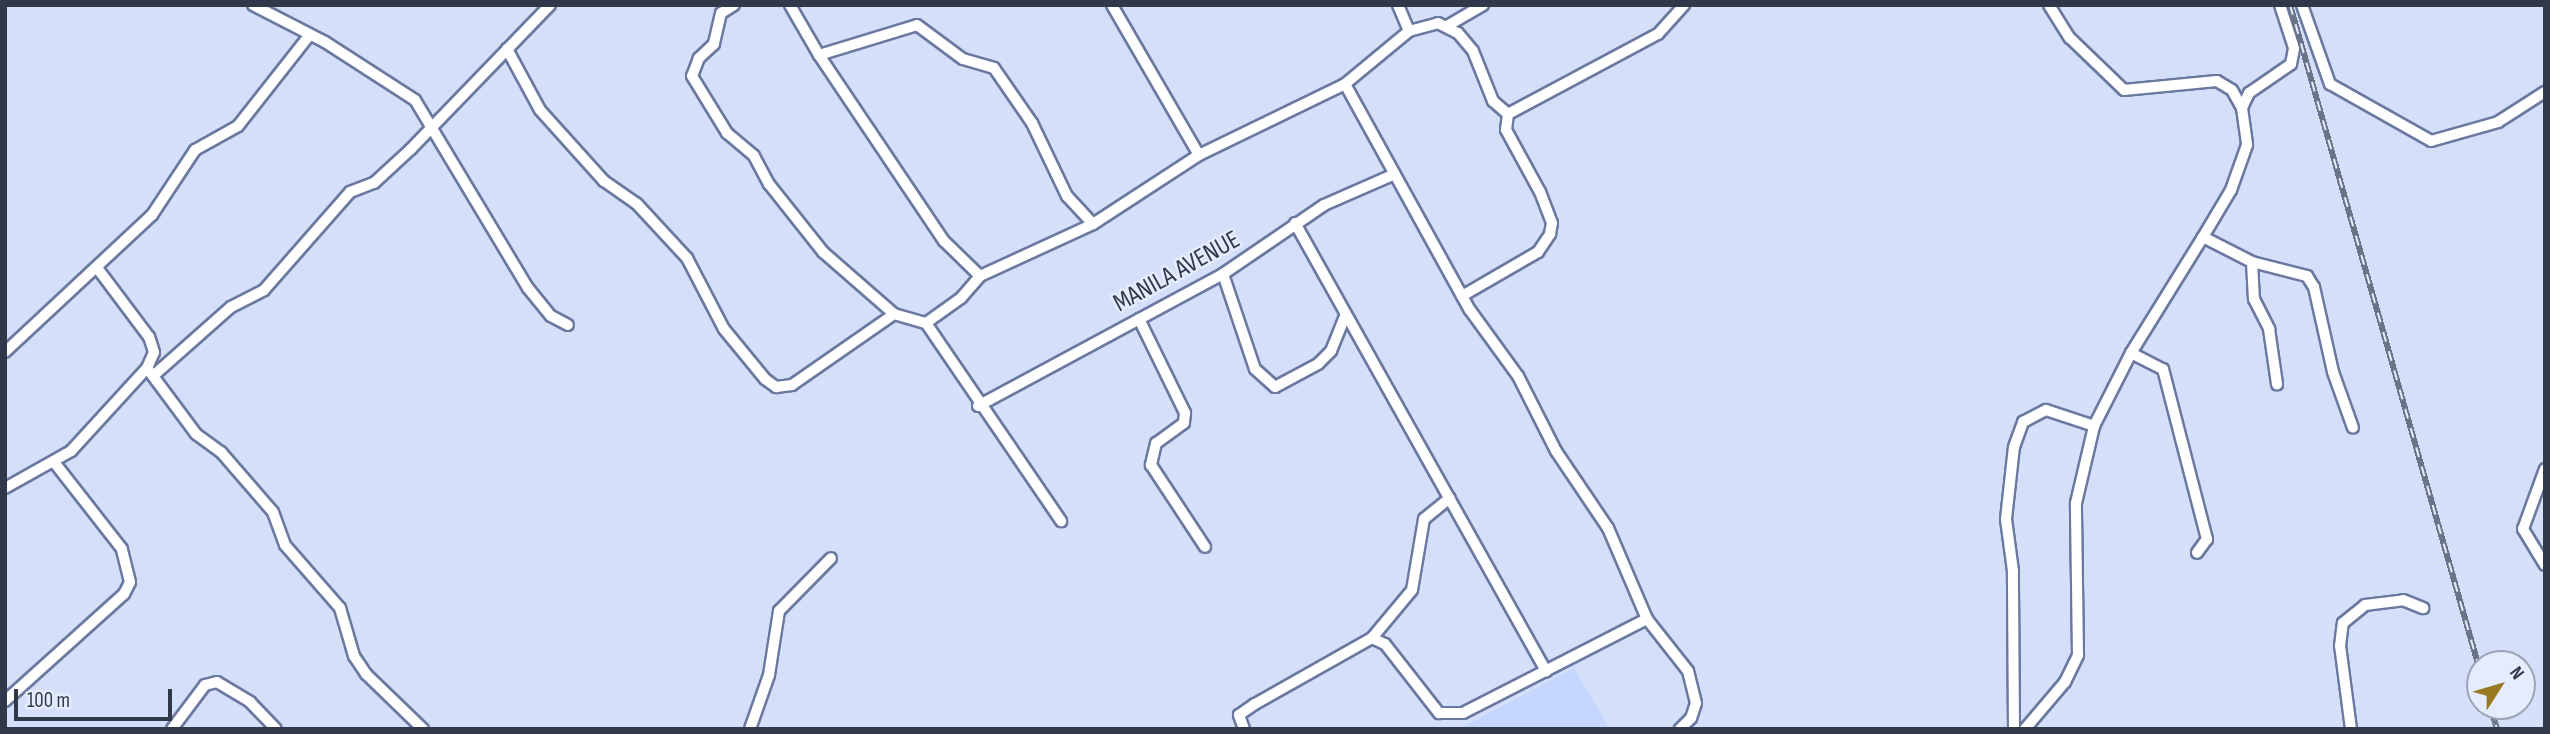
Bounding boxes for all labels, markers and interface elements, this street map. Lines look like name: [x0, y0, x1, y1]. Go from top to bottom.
street label: MANILA AVENUE: [1108, 224, 1246, 320]
north arrow: [2466, 650, 2536, 720]
text: N: [2504, 662, 2529, 684]
scale bar: [18, 674, 175, 718]
text: 100 m: [27, 688, 70, 713]

